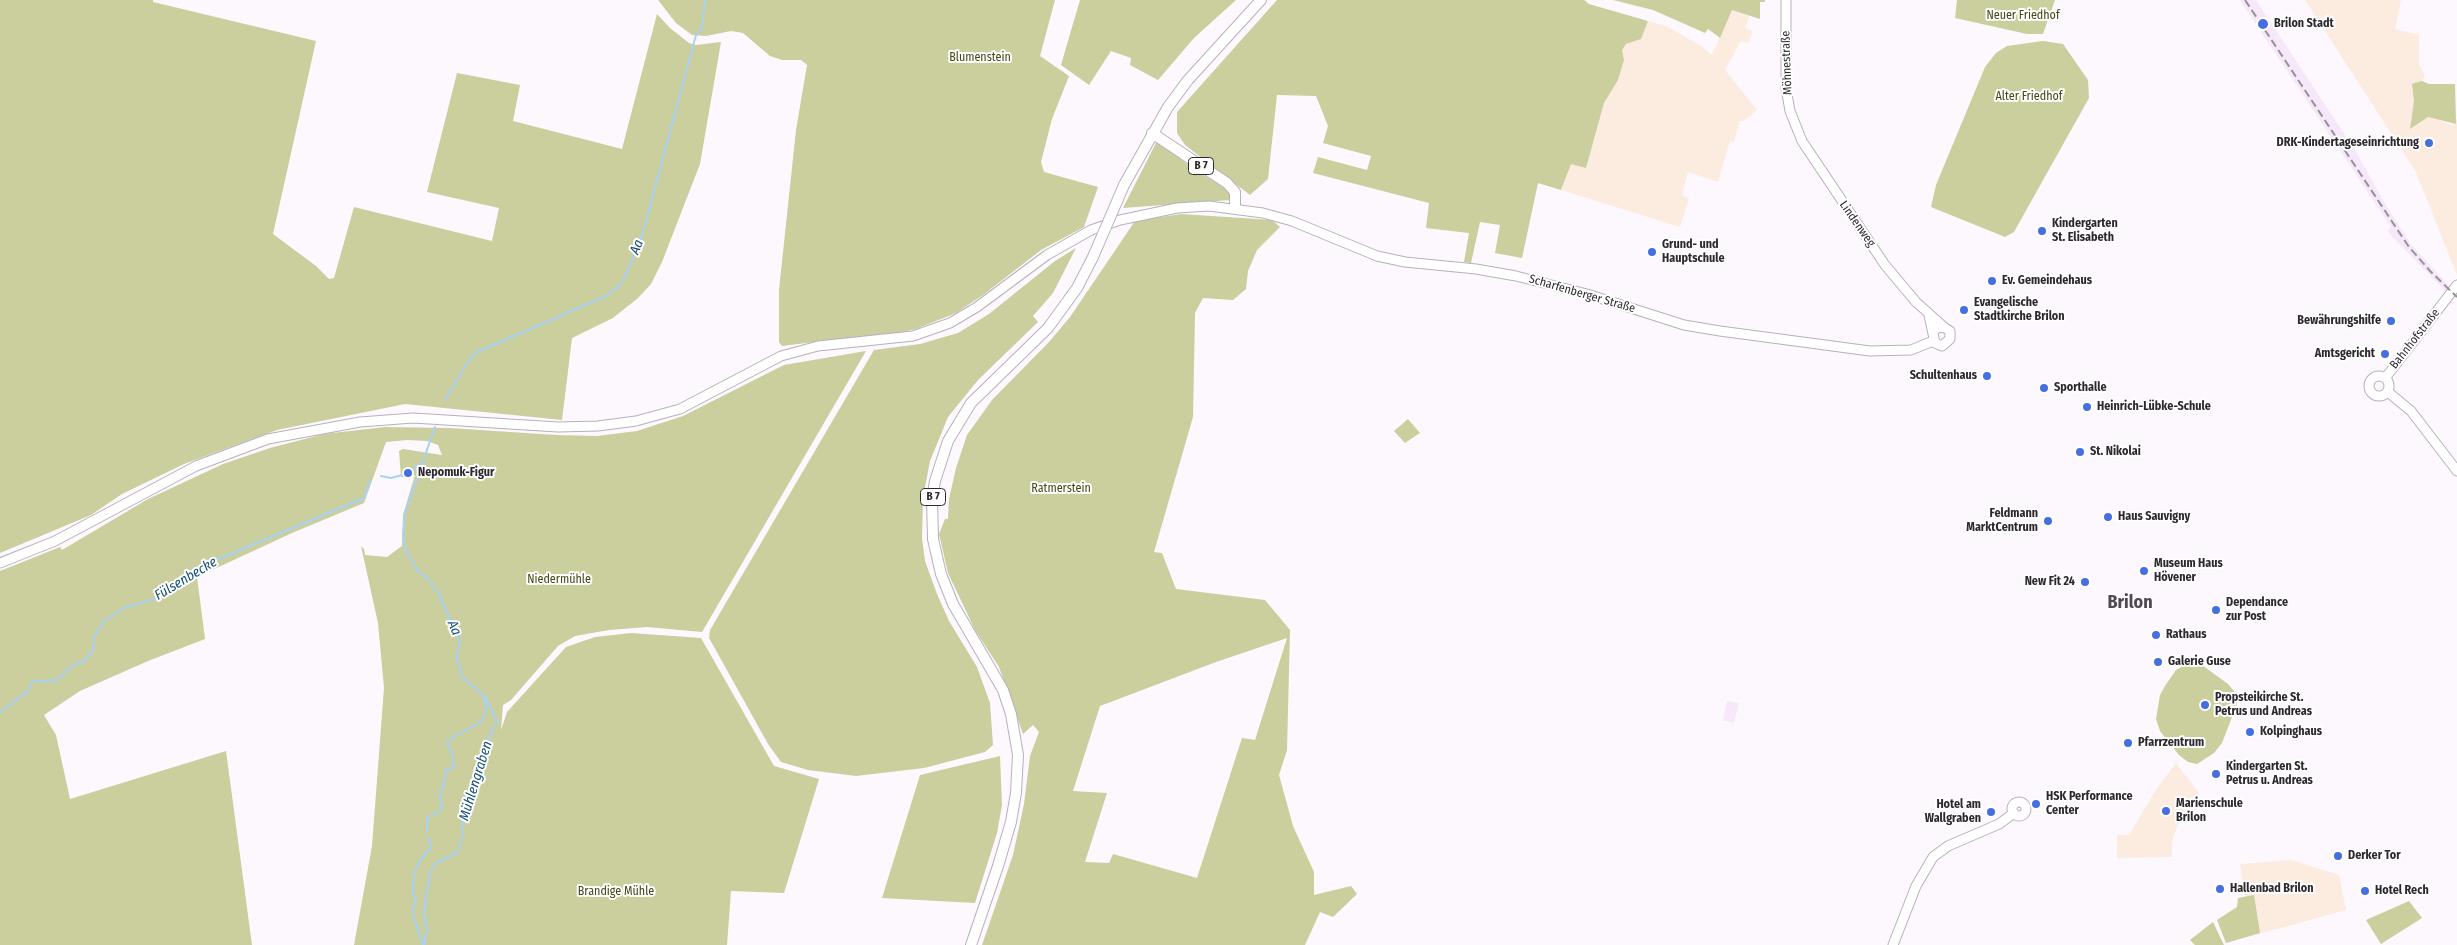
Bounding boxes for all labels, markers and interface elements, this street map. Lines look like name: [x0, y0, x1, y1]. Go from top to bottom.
park label: Neuer Friedhof: [1986, 9, 2060, 23]
marker: Brilon Stadt: [2256, 17, 2270, 31]
place label: Brilon Stadt: [2274, 17, 2334, 31]
street label: Möhnestraße: [1779, 31, 1795, 95]
park label: Blumenstein: [949, 51, 1011, 65]
park label: Alter Friedhof: [1996, 90, 2062, 104]
place label: DRK-Kindertageseinrichtung: [2277, 136, 2419, 150]
marker: DRK-Kindertageseinrichtung: [2423, 137, 2435, 149]
road number: B 7: [1188, 158, 1214, 175]
street label: Lindenweg: [1836, 198, 1878, 250]
place label: Kindergarten St. Elisabeth: [2052, 217, 2118, 245]
marker: Kindergarten St. Elisabeth: [2036, 225, 2048, 237]
water label: Aa: [626, 237, 648, 257]
place label: Grund- und Hauptschule: [1662, 238, 1724, 266]
marker: Grund- und Hauptschule: [1646, 246, 1658, 258]
street label: Scharfenberger Straße: [1527, 272, 1637, 316]
place label: Ev. Gemeindehaus: [2002, 274, 2092, 288]
marker: Ev. Gemeindehaus: [1986, 275, 1998, 287]
place label: Evangelische Stadtkirche Brilon: [1974, 296, 2065, 324]
marker: Evangelische Stadtkirche Brilon: [1958, 304, 1970, 316]
street label: Bahnhofstraße: [2387, 306, 2443, 372]
place label: Bewährungshilfe: [2297, 314, 2381, 328]
marker: Bewährungshilfe: [2385, 315, 2397, 327]
place label: Amtsgericht: [2315, 347, 2375, 361]
marker: Amtsgericht: [2379, 348, 2391, 360]
place label: Schultenhaus: [1910, 369, 1977, 383]
marker: Schultenhaus: [1981, 370, 1993, 382]
place label: Sporthalle: [2054, 381, 2106, 395]
marker: Sporthalle: [2038, 382, 2050, 394]
place label: Heinrich-Lübke-Schule: [2097, 400, 2211, 414]
marker: Heinrich-Lübke-Schule: [2081, 401, 2093, 413]
place label: St. Nikolai: [2090, 445, 2141, 459]
marker: St. Nikolai: [2074, 446, 2086, 458]
place label: Nepomuk-Figur: [418, 466, 494, 480]
marker: Nepomuk-Figur: [402, 467, 414, 479]
park label: Ratmerstein: [1031, 482, 1091, 496]
road number: B 7: [920, 488, 946, 506]
place label: Feldmann MarktCentrum: [1966, 507, 2038, 535]
place label: Haus Sauvigny: [2118, 510, 2190, 524]
marker: Haus Sauvigny: [2102, 511, 2114, 523]
marker: Feldmann MarktCentrum: [2042, 515, 2054, 527]
water label: Fülsenbecke: [152, 554, 220, 604]
place label: Museum Haus Hövener: [2154, 557, 2223, 585]
marker: Museum Haus Hövener: [2138, 565, 2150, 577]
park label: Niedermühle: [527, 573, 591, 587]
place label: New Fit 24: [2025, 575, 2075, 589]
marker: New Fit 24: [2079, 576, 2091, 588]
district label: Brilon: [2107, 592, 2153, 614]
place label: Dependance zur Post: [2226, 596, 2288, 624]
marker: Dependance zur Post: [2210, 604, 2222, 616]
water label: Aa: [443, 618, 465, 638]
place label: Rathaus: [2166, 628, 2207, 642]
marker: Rathaus: [2150, 629, 2162, 641]
place label: Galerie Guse: [2168, 655, 2231, 669]
marker: Galerie Guse: [2152, 656, 2164, 668]
place label: Propsteikirche St. Petrus und Andreas: [2215, 691, 2312, 719]
marker: Propsteikirche St. Petrus und Andreas: [2199, 699, 2211, 711]
place label: Kolpinghaus: [2260, 725, 2322, 739]
marker: Kolpinghaus: [2244, 726, 2256, 738]
place label: Pfarrzentrum: [2138, 736, 2204, 750]
marker: Pfarrzentrum: [2122, 737, 2134, 749]
water label: Mühlengraben: [456, 739, 496, 823]
place label: Kindergarten St. Petrus u. Andreas: [2226, 760, 2313, 788]
marker: Kindergarten St. Petrus u. Andreas: [2210, 768, 2222, 780]
place label: HSK Performance Center: [2046, 790, 2133, 818]
place label: Marienschule Brilon: [2176, 797, 2243, 825]
place label: Hotel am Wallgraben: [1925, 798, 1981, 826]
marker: HSK Performance Center: [2030, 798, 2042, 810]
marker: Marienschule Brilon: [2160, 805, 2172, 817]
marker: Hotel am Wallgraben: [1985, 806, 1997, 818]
place label: Derker Tor: [2348, 849, 2401, 863]
marker: Derker Tor: [2332, 850, 2344, 862]
place label: Hallenbad Brilon: [2230, 882, 2313, 896]
marker: Hallenbad Brilon: [2214, 883, 2226, 895]
place label: Hotel Rech: [2375, 884, 2429, 898]
park label: Brandige Mühle: [578, 885, 654, 899]
marker: Hotel Rech: [2359, 885, 2371, 897]

